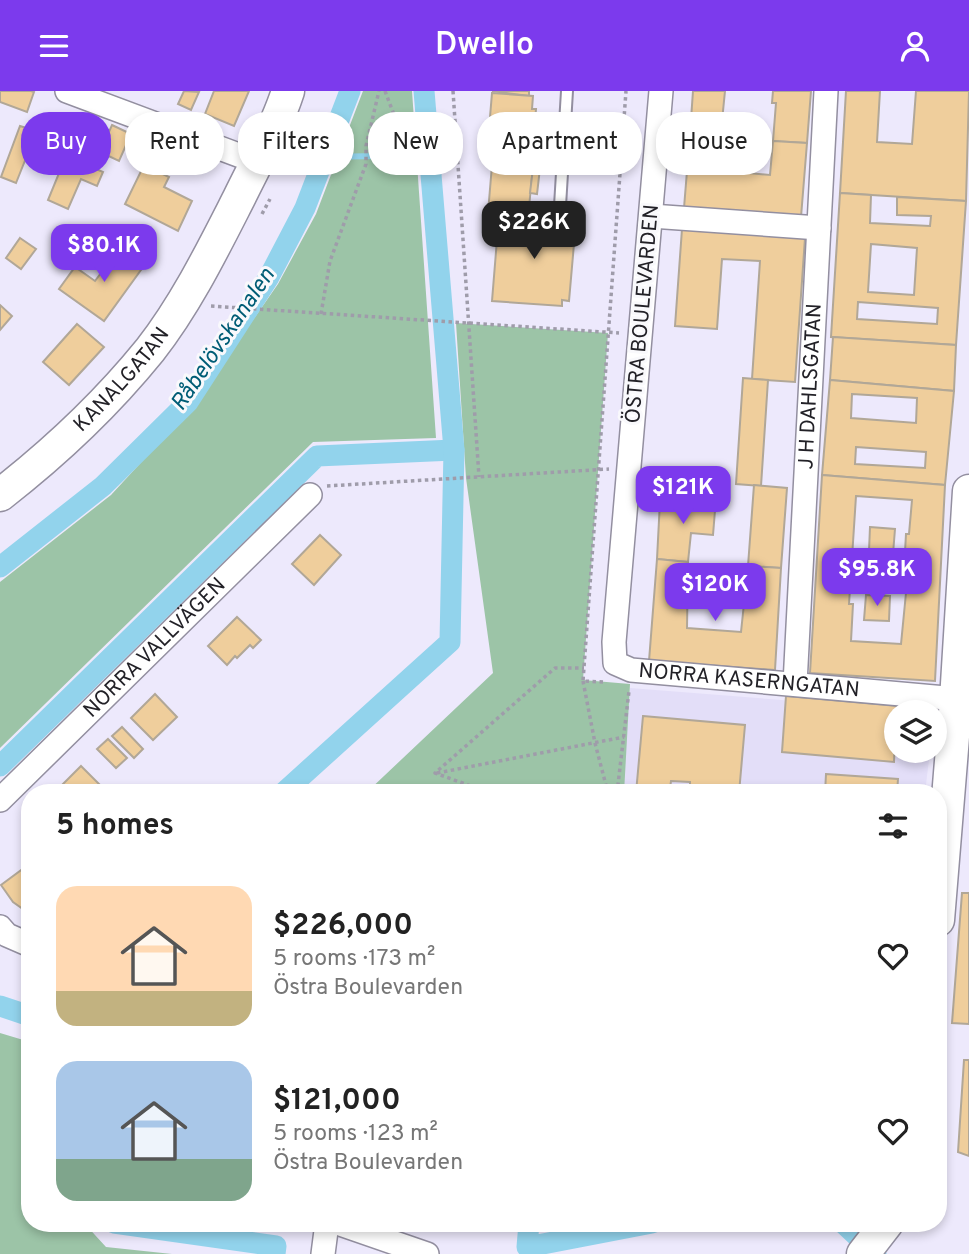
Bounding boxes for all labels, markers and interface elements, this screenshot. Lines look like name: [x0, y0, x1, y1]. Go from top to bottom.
text: Dwello: [435, 26, 534, 66]
icon: menu: [35, 27, 73, 65]
icon: person: [896, 27, 934, 65]
chip: Buy: [21, 112, 111, 175]
chip: Rent: [125, 112, 224, 175]
chip: Filters: [238, 112, 354, 175]
chip: New: [368, 112, 463, 175]
chip: Apartment: [477, 112, 642, 175]
chip: House: [656, 112, 772, 175]
pin: $226K: [485, 201, 583, 261]
street label: ÖSTRA BOULEVARDEN: [620, 203, 666, 425]
text: $226K: [498, 209, 570, 238]
pin: $80.1K: [47, 225, 161, 284]
text: $80.1K: [67, 232, 141, 261]
water label: Råbelövskanalen: [166, 263, 283, 417]
street label: J H DAHLSGATAN: [793, 303, 828, 470]
street label: KANALGATAN: [68, 322, 176, 438]
pin: $121K: [634, 467, 732, 526]
text: $121K: [652, 474, 714, 503]
pin: $95.8K: [820, 549, 934, 608]
text: $95.8K: [838, 556, 916, 585]
pin: $120K: [666, 563, 764, 623]
text: $120K: [681, 571, 749, 600]
street label: NORRA VALLVÄGEN: [78, 572, 232, 724]
street label: NORRA KASERNGATAN: [637, 657, 861, 704]
map controls: [884, 700, 947, 763]
button: layers: [884, 700, 947, 763]
icon: filters: [874, 807, 912, 845]
text: 5 homes: [56, 808, 174, 845]
text: $226,000: [273, 908, 413, 945]
icon: home: [112, 914, 196, 998]
icon: heart: [874, 937, 912, 975]
text: 5 rooms · 173 m²: [273, 945, 435, 974]
text: Östra Boulevarden: [273, 974, 463, 1003]
text: $121,000: [273, 1083, 401, 1120]
icon: home: [112, 1089, 196, 1173]
icon: heart: [874, 1112, 912, 1150]
text: 5 rooms · 123 m²: [273, 1120, 438, 1149]
text: Östra Boulevarden: [273, 1149, 463, 1178]

